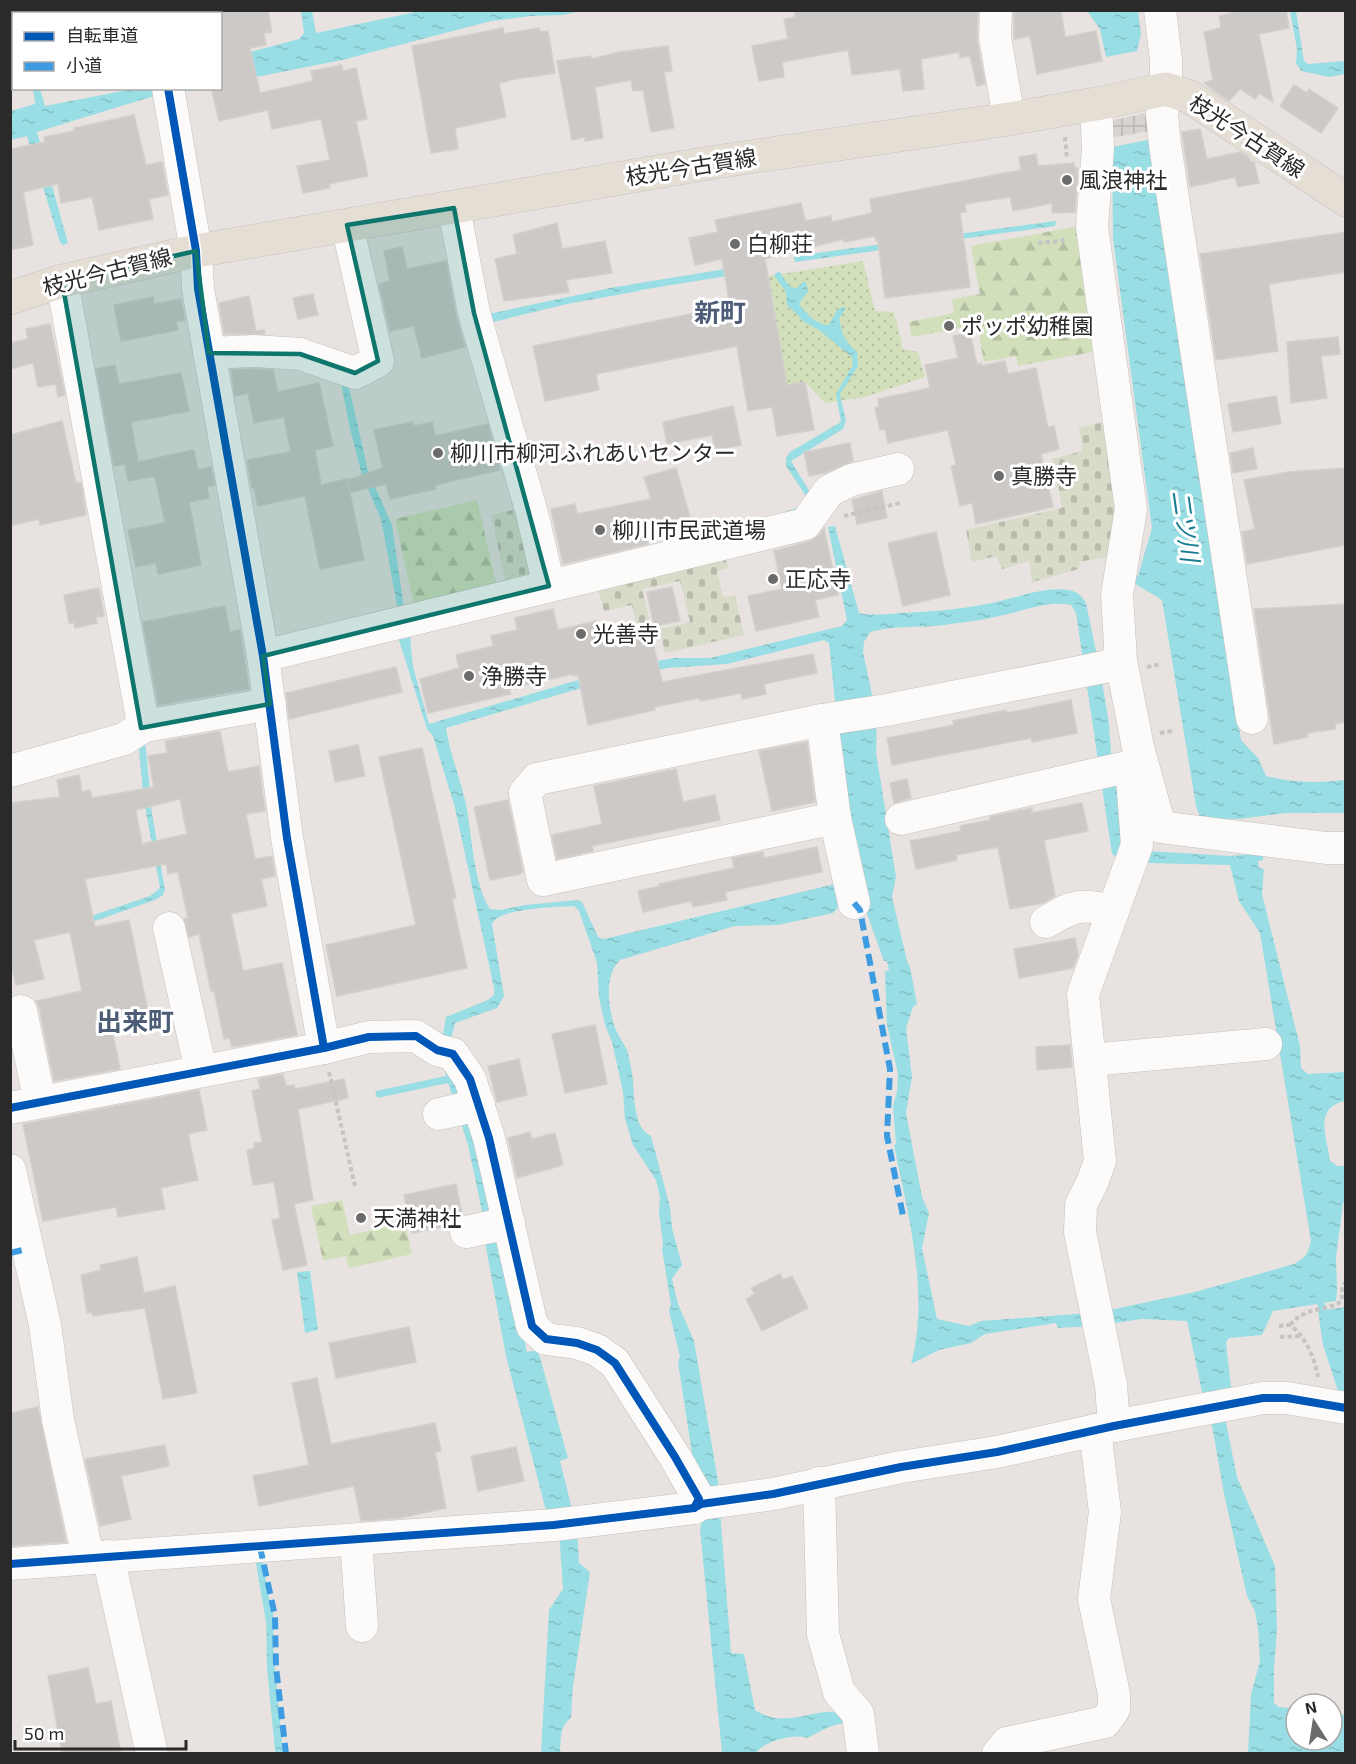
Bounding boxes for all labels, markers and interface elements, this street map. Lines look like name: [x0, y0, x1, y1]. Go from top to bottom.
legend: [12, 12, 222, 90]
text: 自転車道: [66, 24, 138, 46]
text: 小道: [66, 54, 102, 76]
street label: 枝光今古賀線: [1185, 88, 1310, 182]
street label: 枝光今古賀線: [624, 143, 758, 189]
place label: 風浪神社: [1079, 166, 1167, 192]
marker: 風浪神社: [1060, 173, 1074, 187]
place label: 白柳荘: [747, 230, 813, 256]
marker: 白柳荘: [728, 237, 742, 251]
street label: 枝光今古賀線: [40, 242, 174, 300]
district label: 新町: [694, 296, 746, 327]
place label: ポッポ幼稚園: [961, 312, 1093, 338]
marker: ポッポ幼稚園: [942, 319, 956, 333]
place label: 柳川市柳河ふれあいセンター: [450, 439, 736, 465]
marker: 柳川市柳河ふれあいセンター: [431, 446, 445, 460]
place label: 真勝寺: [1011, 462, 1077, 488]
marker: 真勝寺: [992, 469, 1006, 483]
water label: 二ツ川: [1167, 488, 1206, 566]
place label: 柳川市民武道場: [612, 516, 766, 542]
marker: 柳川市民武道場: [593, 523, 607, 537]
place label: 正応寺: [785, 565, 851, 591]
marker: 正応寺: [766, 572, 780, 586]
place label: 光善寺: [593, 620, 659, 646]
marker: 光善寺: [574, 627, 588, 641]
place label: 浄勝寺: [481, 662, 547, 688]
marker: 浄勝寺: [462, 669, 476, 683]
district label: 出来町: [96, 1005, 174, 1036]
place label: 天満神社: [373, 1204, 461, 1230]
marker: 天満神社: [354, 1211, 368, 1225]
north arrow: [1284, 1692, 1344, 1752]
text: N: [1303, 1696, 1318, 1717]
scale bar: [15, 1713, 186, 1751]
text: 50 m: [24, 1722, 64, 1744]

